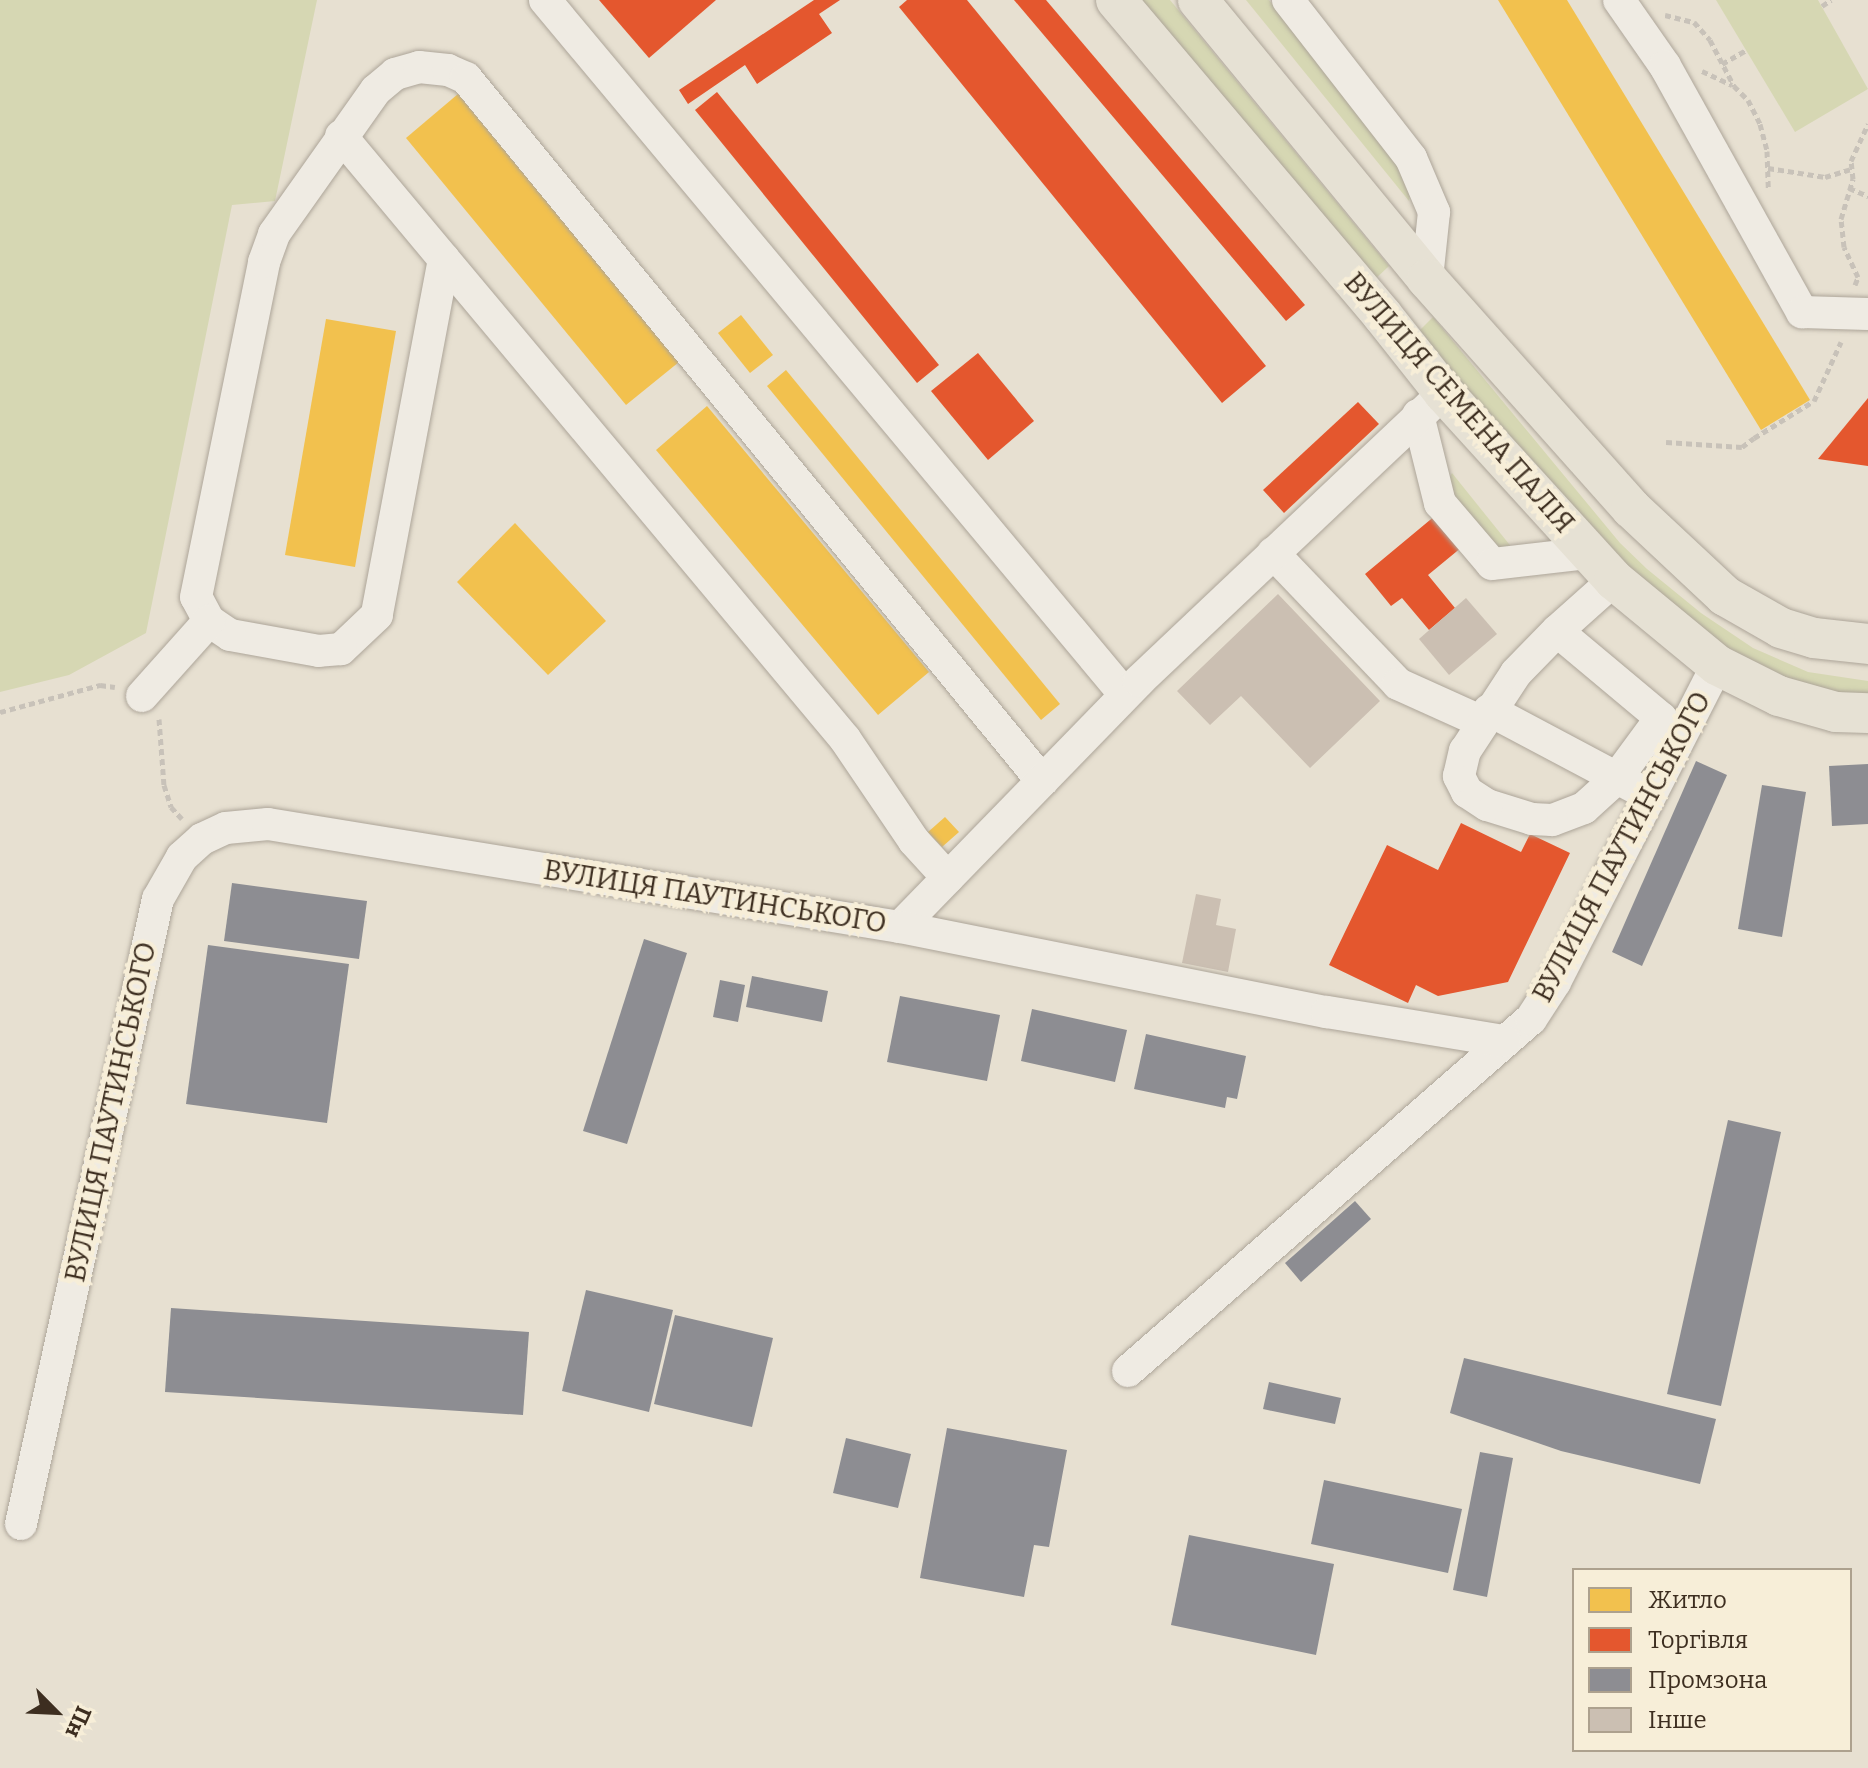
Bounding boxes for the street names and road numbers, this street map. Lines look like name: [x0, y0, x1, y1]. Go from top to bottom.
street label: ВУЛИЦЯ СЕМЕНА ПАЛІЯ: [1337, 266, 1581, 540]
street label: ВУЛИЦЯ ПАУТИНСЬКОГО: [1526, 686, 1718, 1008]
street label: ВУЛИЦЯ ПАУТИНСЬКОГО: [541, 853, 889, 941]
street label: ВУЛИЦЯ ПАУТИНСЬКОГО: [59, 939, 163, 1285]

